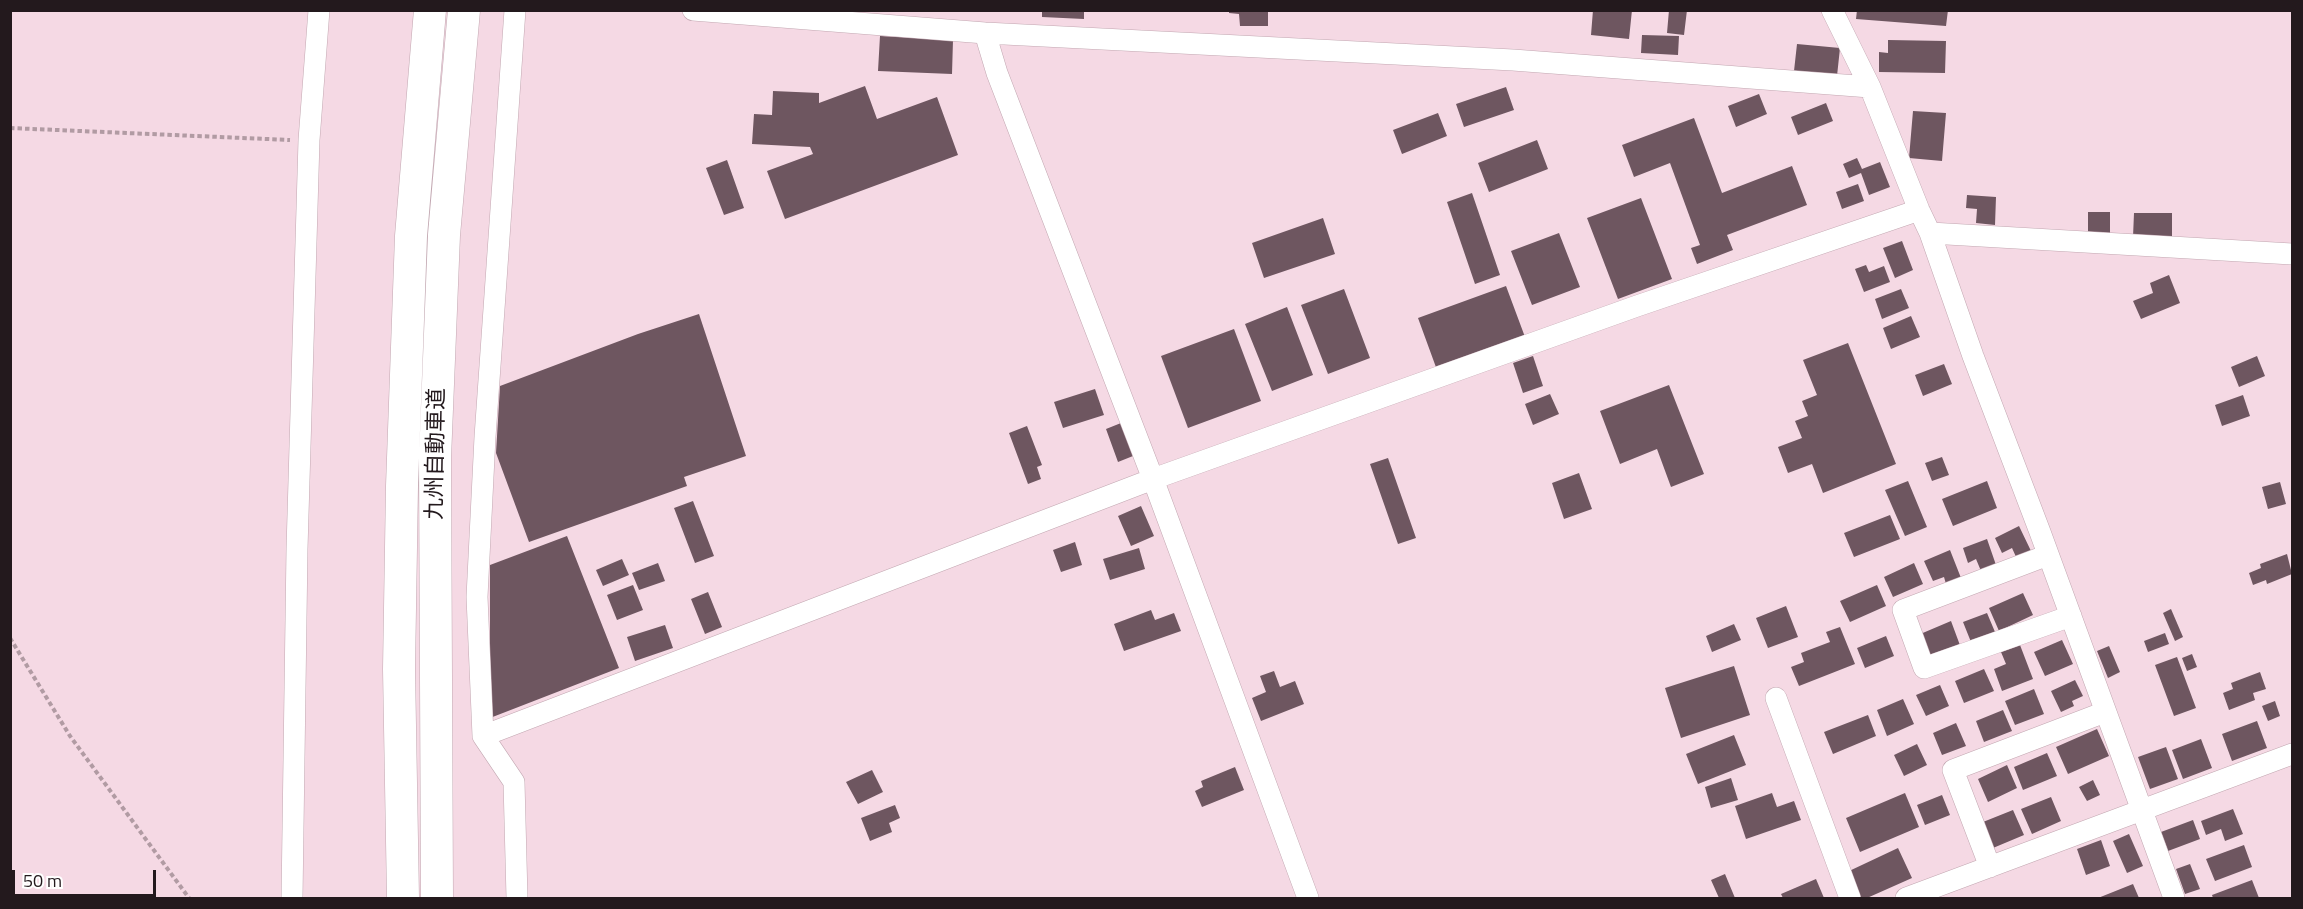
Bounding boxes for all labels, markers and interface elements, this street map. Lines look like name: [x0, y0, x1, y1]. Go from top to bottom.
street label: 九州自動車道: [423, 388, 451, 520]
scale bar: [15, 858, 159, 896]
text: 50 m: [23, 867, 62, 894]

